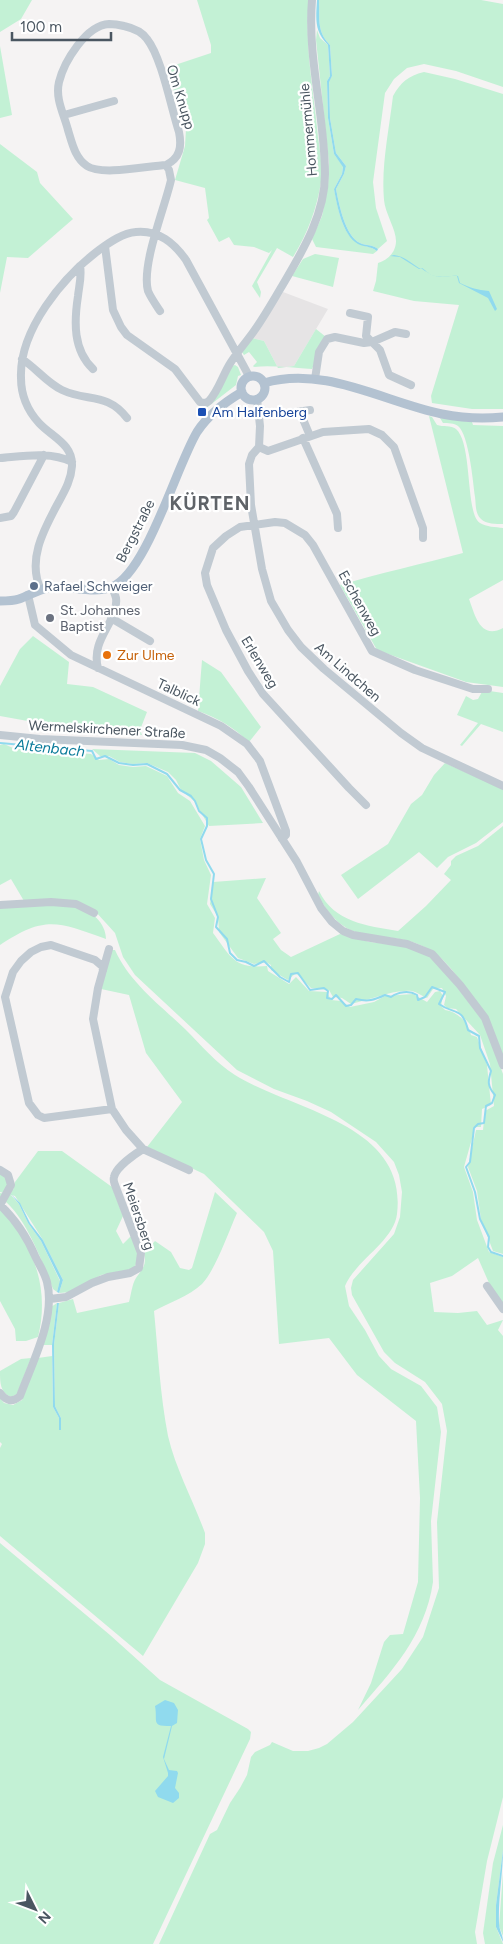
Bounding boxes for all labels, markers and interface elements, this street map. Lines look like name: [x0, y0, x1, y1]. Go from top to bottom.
scale bar: [12, 10, 111, 42]
text: 100 m: [20, 18, 62, 36]
street label: Om Knupp: [163, 63, 198, 132]
street label: Hommermühle: [296, 82, 321, 177]
place label: Am Halfenberg: [212, 404, 307, 421]
marker: Am Halfenberg: [196, 406, 208, 418]
district label: KÜRTEN: [169, 492, 251, 515]
street label: Bergstraße: [112, 497, 159, 566]
street label: Eschenweg: [335, 568, 385, 639]
place label: Rafael Schweiger: [44, 578, 153, 595]
marker: Rafael Schweiger: [28, 580, 40, 592]
place label: St. Johannes Baptist: [60, 602, 140, 635]
marker: St. Johannes Baptist: [44, 612, 56, 624]
street label: Erlenweg: [237, 633, 282, 692]
street label: Am Lindchen: [311, 639, 384, 706]
place label: Zur Ulme: [117, 647, 175, 664]
marker: Zur Ulme: [101, 649, 113, 661]
street label: Talblick: [154, 675, 203, 710]
street label: Wermelskirchener Straße: [28, 717, 186, 742]
water label: Altenbach: [13, 735, 86, 761]
street label: Meiersberg: [119, 1180, 158, 1252]
north arrow: [10, 1884, 60, 1934]
text: N: [34, 1908, 54, 1927]

